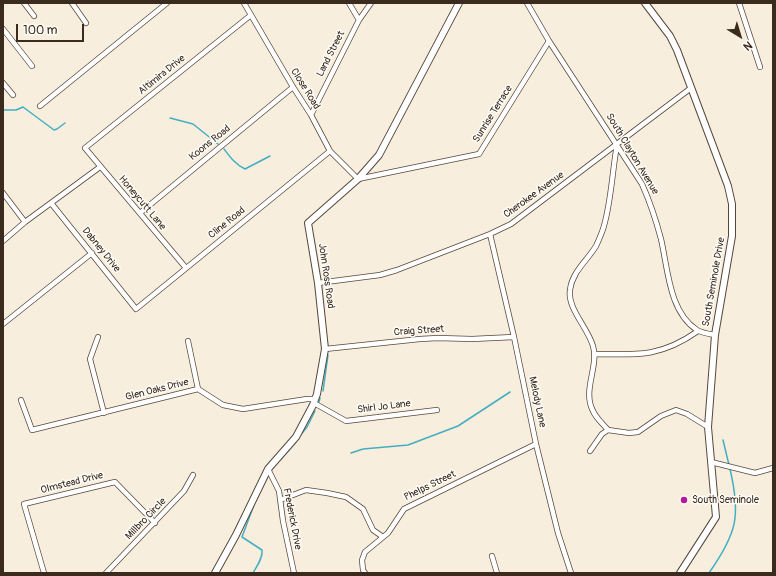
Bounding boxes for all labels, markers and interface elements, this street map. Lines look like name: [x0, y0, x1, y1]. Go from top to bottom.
scale bar: [18, 16, 86, 42]
north arrow: [720, 16, 760, 56]
text: 100 m: [23, 23, 57, 38]
street label: Land Street: [314, 29, 348, 79]
text: N: [741, 38, 755, 53]
street label: Altimira Drive: [136, 52, 188, 98]
street label: Close Road: [288, 66, 322, 112]
street label: Sunrise Terrace: [471, 83, 515, 145]
street label: South Clayton Avenue: [603, 111, 661, 197]
street label: Koons Road: [187, 123, 233, 163]
street label: Cherokee Avenue: [502, 169, 566, 221]
street label: Honeycutt Lane: [116, 173, 168, 233]
street label: Cline Road: [206, 205, 248, 241]
street label: Dabney Drive: [79, 225, 123, 275]
street label: South Seminole Drive: [700, 236, 728, 328]
street label: John Ross Road: [315, 243, 337, 309]
street label: Craig Street: [393, 323, 445, 339]
street label: Melody Lane: [526, 375, 548, 429]
street label: Glen Oaks Drive: [124, 376, 190, 404]
street label: Shirl Jo Lane: [357, 398, 411, 416]
street label: Phelps Street: [402, 468, 458, 504]
street label: Olmstead Drive: [40, 469, 104, 497]
street label: Frederick Drive: [280, 487, 304, 551]
place label: South Seminole: [692, 494, 759, 506]
marker: South Seminole: [679, 495, 689, 505]
street label: Millbro Circle: [123, 496, 169, 542]

